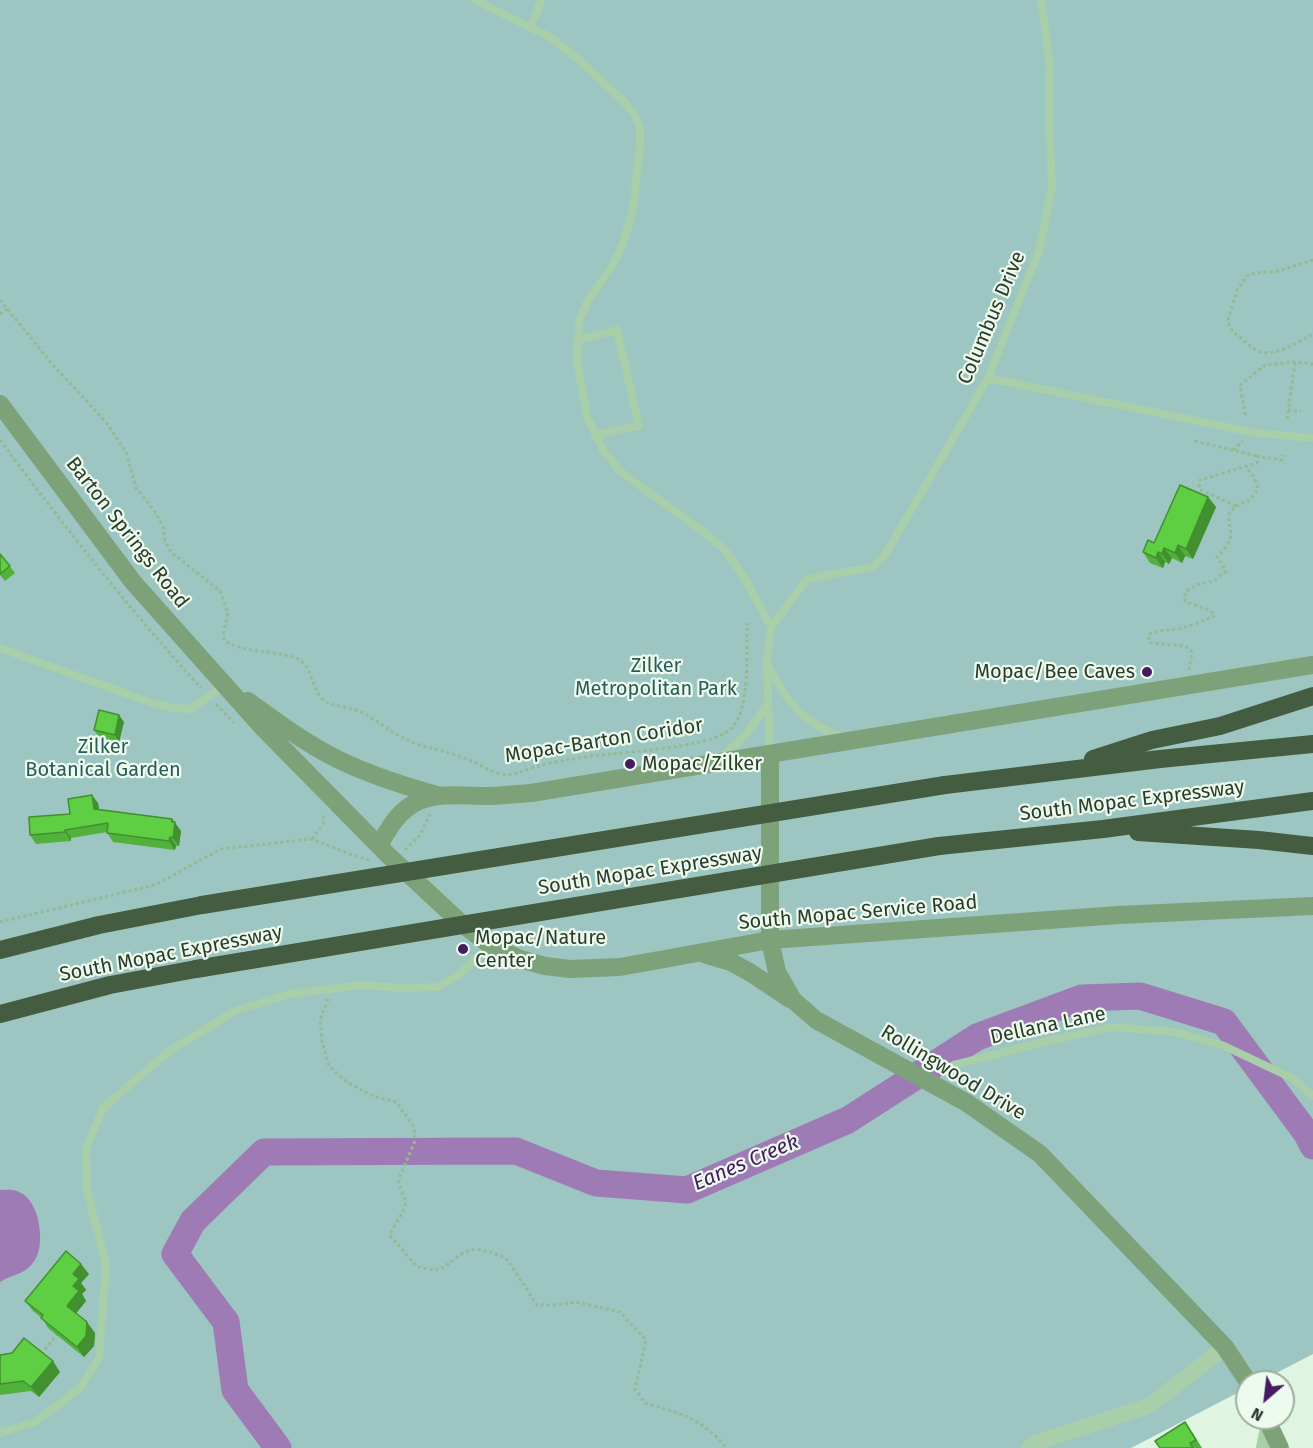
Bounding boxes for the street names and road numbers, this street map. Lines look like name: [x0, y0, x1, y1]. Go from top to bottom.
street label: Columbus Drive: [953, 248, 1031, 388]
street label: Barton Springs Road: [61, 453, 193, 613]
street label: Mopac-Barton Coridor: [503, 713, 705, 769]
street label: South Mopac Expressway: [1018, 775, 1246, 827]
street label: South Mopac Expressway: [536, 841, 764, 901]
street label: South Mopac Service Road: [738, 891, 978, 935]
street label: South Mopac Expressway: [58, 921, 284, 987]
street label: Dellana Lane: [988, 1002, 1108, 1050]
street label: Rollingwood Drive: [876, 1020, 1030, 1126]

